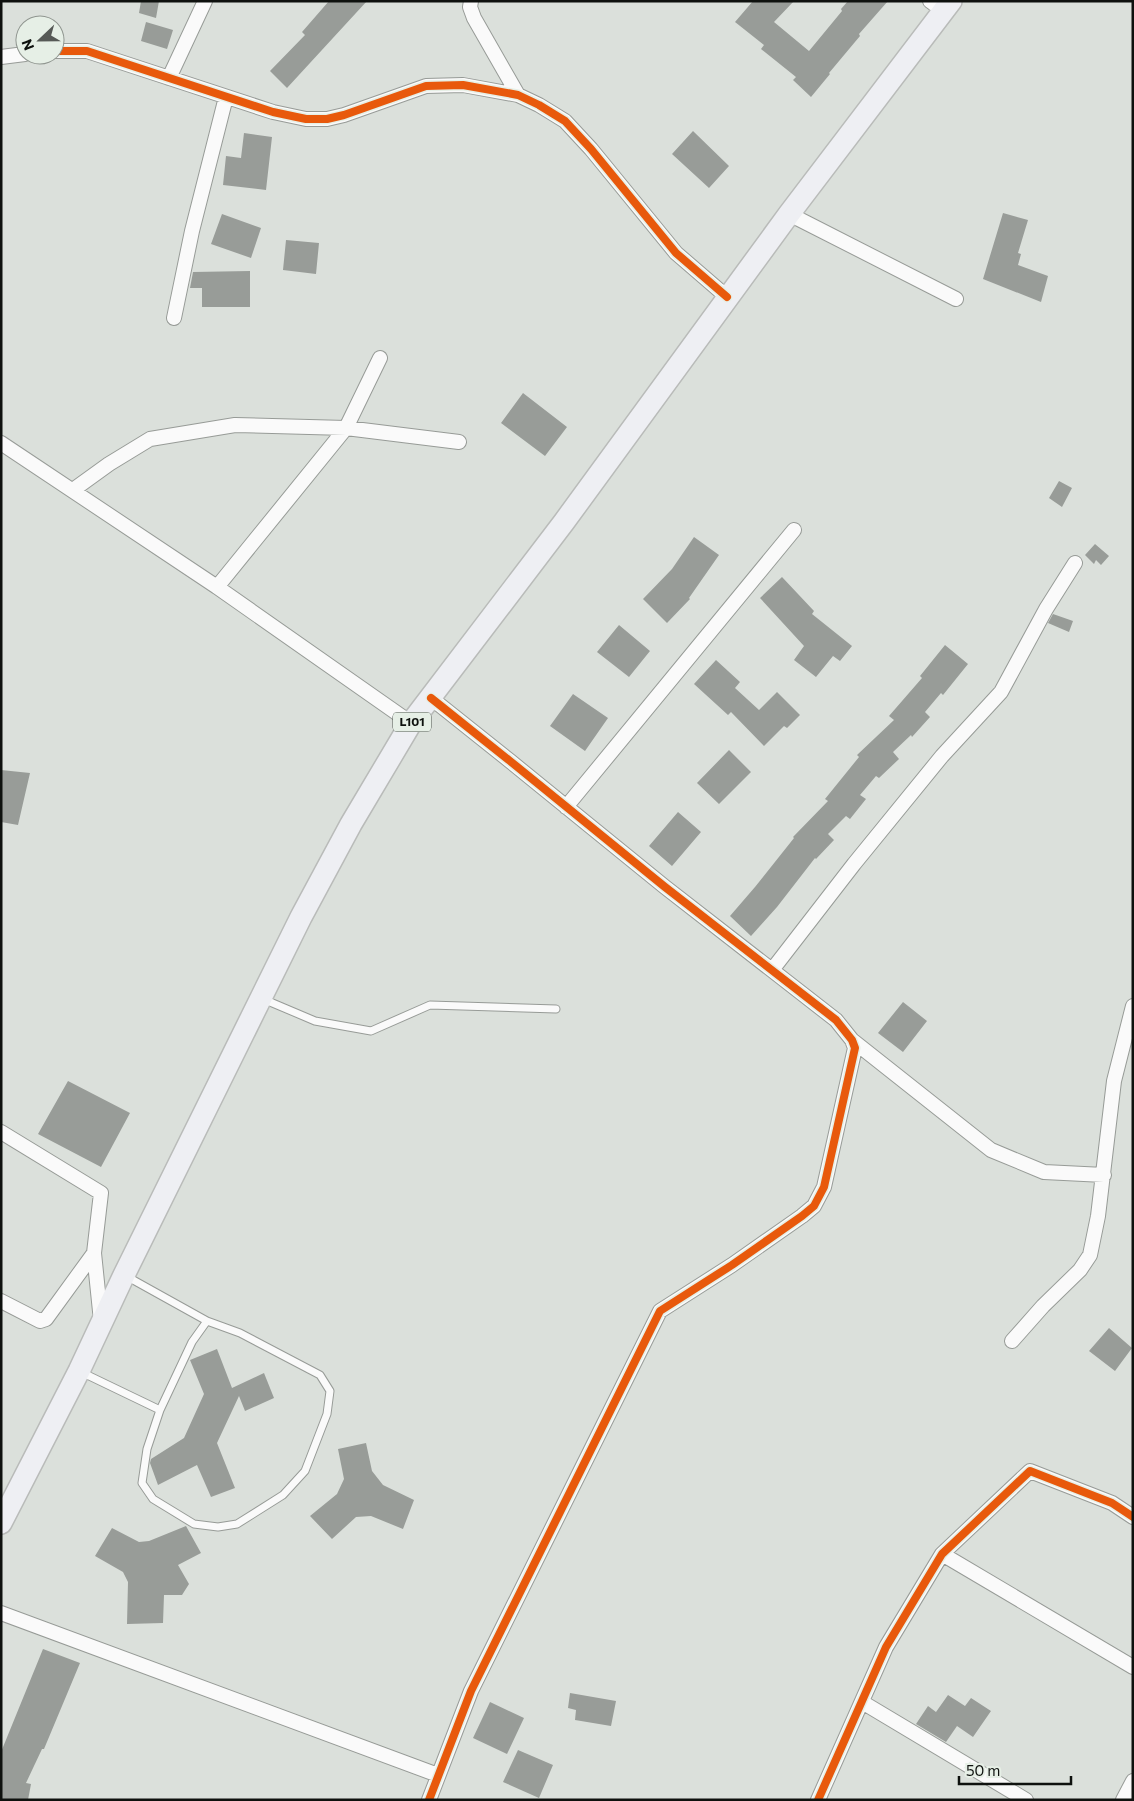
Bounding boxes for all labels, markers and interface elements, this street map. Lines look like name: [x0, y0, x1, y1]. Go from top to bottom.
north arrow: [15, 15, 65, 65]
text: N: [18, 37, 37, 53]
road number: L101: [393, 712, 431, 732]
scale bar: [959, 1754, 1072, 1786]
text: 50 m: [966, 1761, 1000, 1779]

